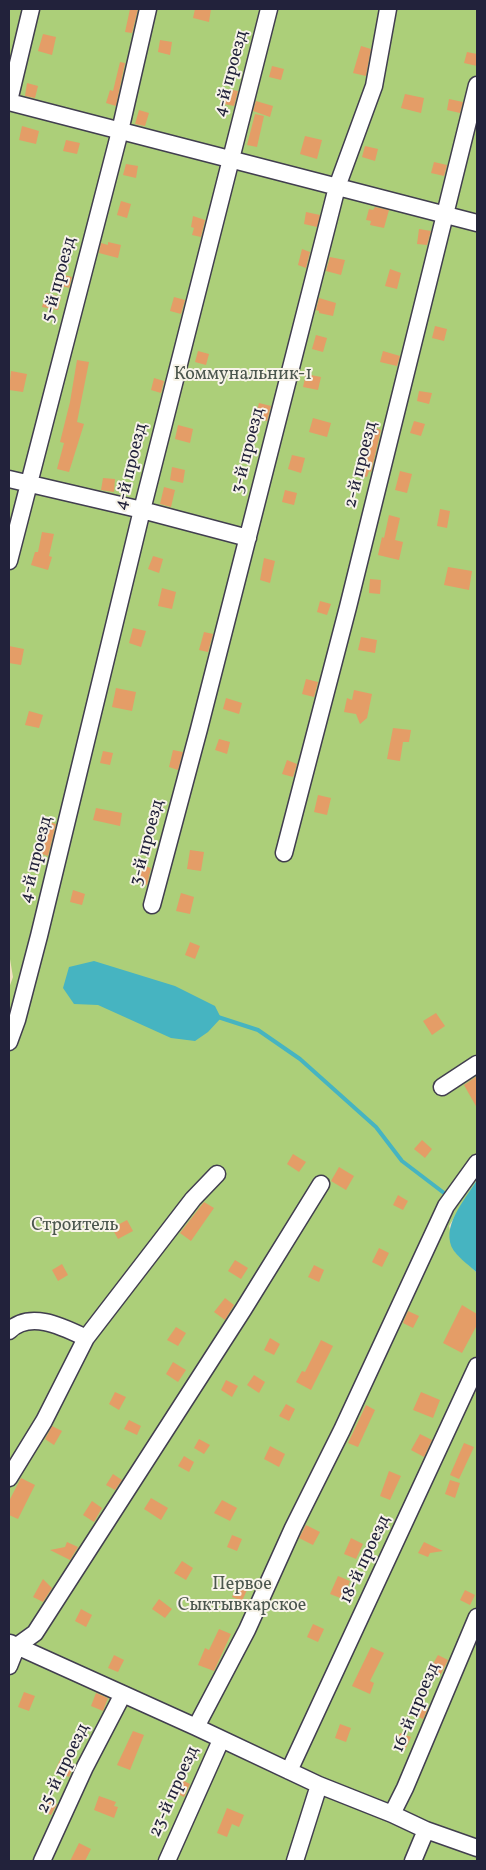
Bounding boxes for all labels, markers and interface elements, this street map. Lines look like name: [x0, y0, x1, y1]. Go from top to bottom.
street label: 4-й проезд: [210, 28, 254, 120]
street label: 5-й проезд: [38, 235, 82, 325]
park label: Коммунальник-1: [174, 365, 312, 387]
street label: 3-й проезд: [228, 406, 270, 496]
street label: 2-й проезд: [341, 419, 383, 511]
street label: 4-й проезд: [111, 421, 153, 513]
street label: 3-й проезд: [126, 798, 170, 888]
street label: 4-й проезд: [16, 814, 58, 906]
park label: Строитель: [31, 1216, 119, 1238]
street label: 18-й проезд: [336, 1512, 396, 1608]
park label: Первое Сыктывкарское: [178, 1575, 306, 1618]
street label: 16-й проезд: [388, 1660, 446, 1756]
street label: 25-й проезд: [33, 1721, 95, 1817]
street label: 23-й проезд: [145, 1743, 205, 1841]

